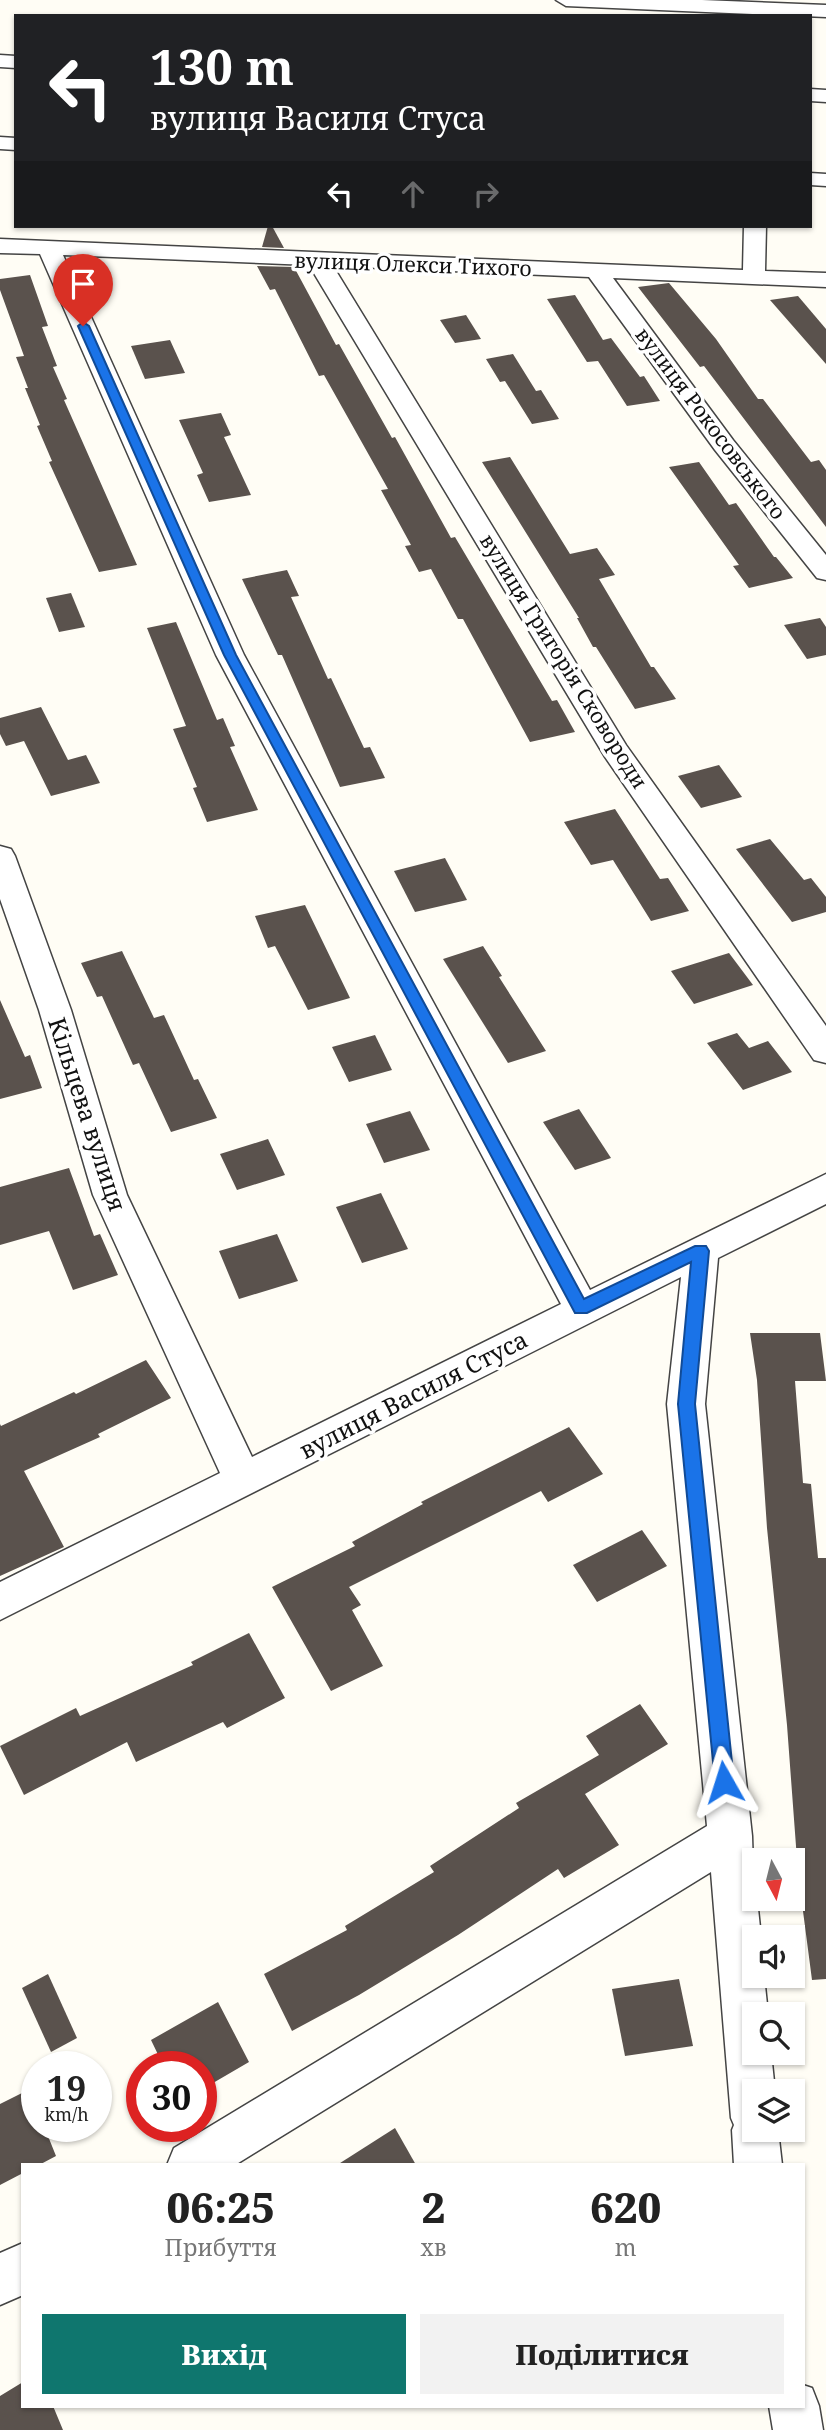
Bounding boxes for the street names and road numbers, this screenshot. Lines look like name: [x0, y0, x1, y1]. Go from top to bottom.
street label: вулиця Олекси Тихого: [294, 246, 532, 282]
street label: вулиця Рокосовського: [629, 321, 793, 525]
street label: вулиця Григорія Сковороди: [474, 528, 654, 794]
street label: Кільцева вулиця: [41, 1013, 135, 1215]
street label: вулиця Василя Стуса: [293, 1322, 533, 1466]

